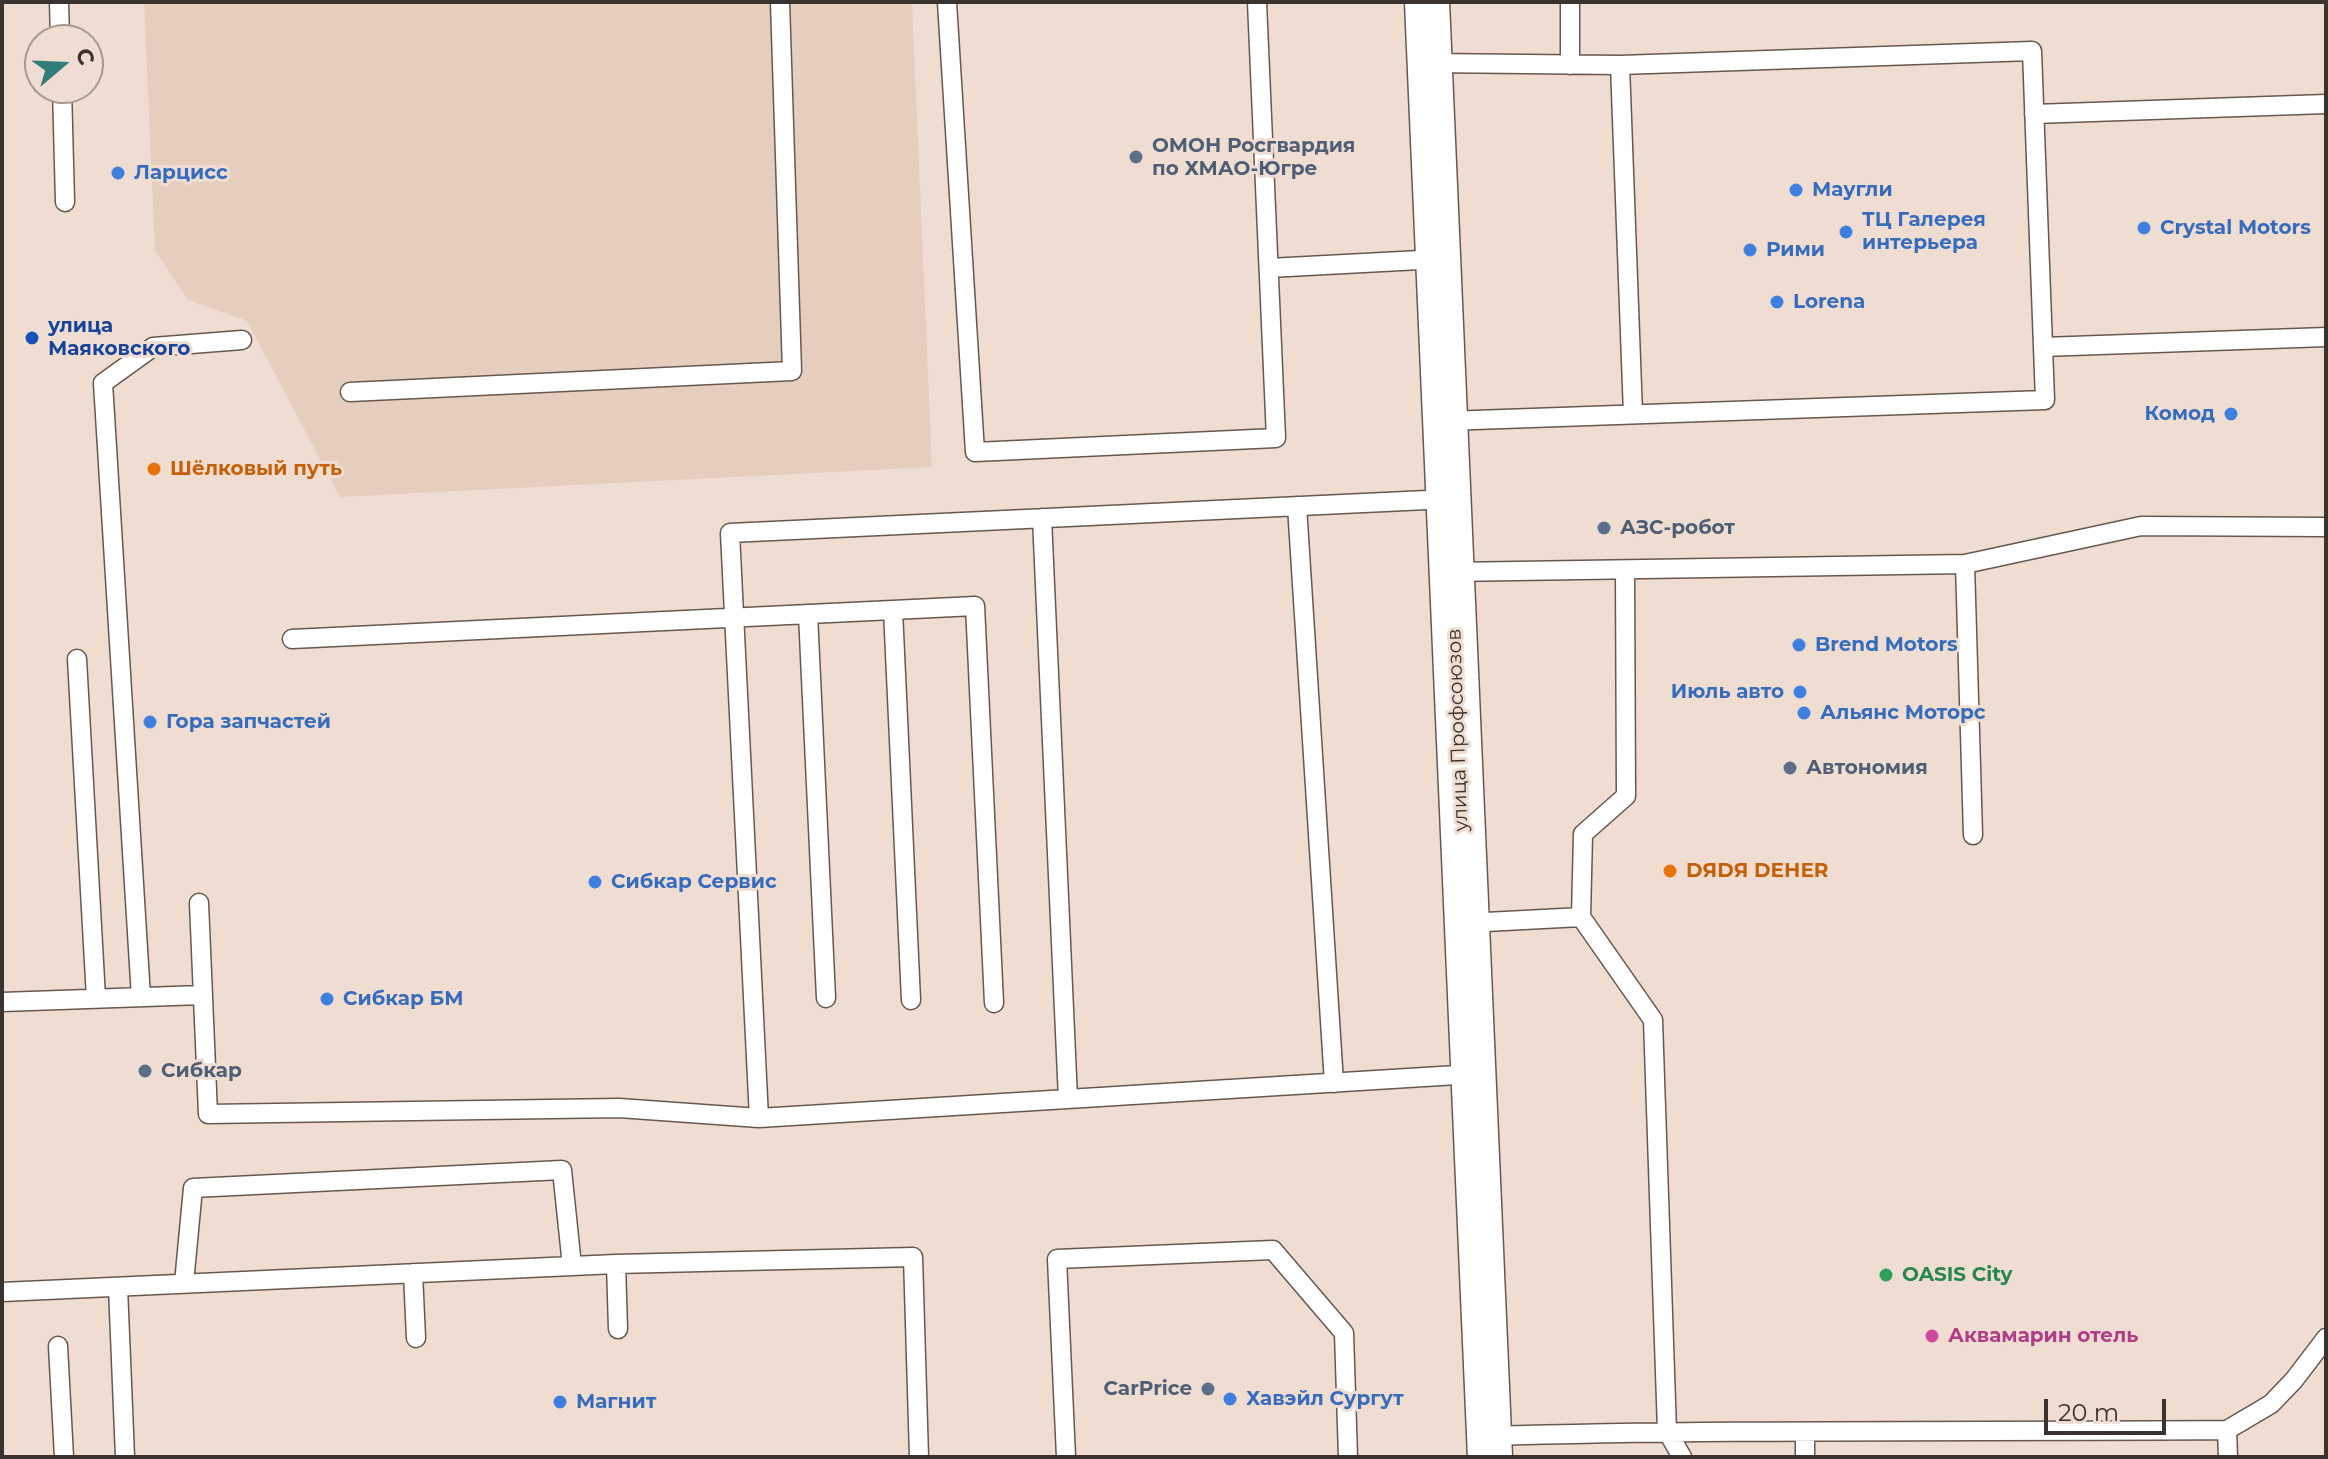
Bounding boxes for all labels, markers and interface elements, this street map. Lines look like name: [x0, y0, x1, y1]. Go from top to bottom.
north arrow: [24, 24, 104, 104]
text: С: [70, 45, 101, 69]
place label: ОМОН Росгвардия по ХМАО-Югре: [1152, 134, 1355, 181]
marker: ОМОН Росгвардия по ХМАО-Югре: [1127, 148, 1145, 166]
place label: Ларцисс: [134, 161, 228, 185]
marker: Ларцисс: [109, 164, 127, 182]
place label: Маугли: [1812, 178, 1893, 202]
marker: Маугли: [1787, 181, 1805, 199]
place label: ТЦ Галерея интерьера: [1862, 208, 1986, 255]
place label: Crystal Motors: [2160, 216, 2311, 240]
marker: Crystal Motors: [2135, 219, 2153, 237]
marker: ТЦ Галерея интерьера: [1837, 223, 1855, 241]
place label: Рими: [1766, 238, 1825, 262]
marker: Рими: [1741, 241, 1759, 259]
place label: Lorena: [1793, 290, 1865, 314]
marker: Lorena: [1768, 293, 1786, 311]
place label: улица Маяковского: [48, 314, 190, 361]
marker: улица Маяковского: [23, 329, 41, 347]
place label: Комод: [2145, 402, 2215, 426]
marker: Комод: [2222, 405, 2240, 423]
place label: Шёлковый путь: [170, 457, 342, 481]
marker: Шёлковый путь: [145, 460, 163, 478]
place label: АЗС-робот: [1620, 516, 1735, 540]
marker: АЗС-робот: [1595, 519, 1613, 537]
street label: улица Профсоюзов: [1442, 628, 1474, 832]
place label: Brend Motors: [1815, 633, 1958, 657]
marker: Brend Motors: [1790, 636, 1808, 654]
place label: Июль авто: [1671, 680, 1784, 704]
marker: Июль авто: [1791, 683, 1809, 701]
place label: Альянс Моторс: [1820, 701, 1986, 725]
marker: Альянс Моторс: [1795, 704, 1813, 722]
place label: Гора запчастей: [166, 710, 331, 734]
marker: Гора запчастей: [141, 713, 159, 731]
place label: Автономия: [1806, 756, 1928, 780]
marker: Автономия: [1781, 759, 1799, 777]
place label: DЯDЯ DЕНЕR: [1686, 859, 1829, 883]
marker: DЯDЯ DЕНЕR: [1661, 862, 1679, 880]
place label: Сибкар Сервис: [611, 870, 777, 894]
marker: Сибкар Сервис: [586, 873, 604, 891]
place label: Сибкар БМ: [343, 987, 463, 1011]
marker: Сибкар БМ: [318, 990, 336, 1008]
place label: Сибкар: [161, 1059, 242, 1083]
marker: Сибкар: [136, 1062, 154, 1080]
place label: OASIS City: [1902, 1263, 2012, 1287]
marker: OASIS City: [1877, 1266, 1895, 1284]
place label: Аквамарин отель: [1948, 1324, 2138, 1348]
marker: Аквамарин отель: [1923, 1327, 1941, 1345]
place label: CarPrice: [1103, 1377, 1192, 1401]
marker: CarPrice: [1199, 1380, 1217, 1398]
scale bar: [2048, 1383, 2170, 1433]
place label: Хавэйл Сургут: [1246, 1387, 1404, 1411]
place label: Магнит: [576, 1390, 656, 1414]
marker: Хавэйл Сургут: [1221, 1390, 1239, 1408]
marker: Магнит: [551, 1393, 569, 1411]
text: 20 m: [2058, 1398, 2119, 1427]

